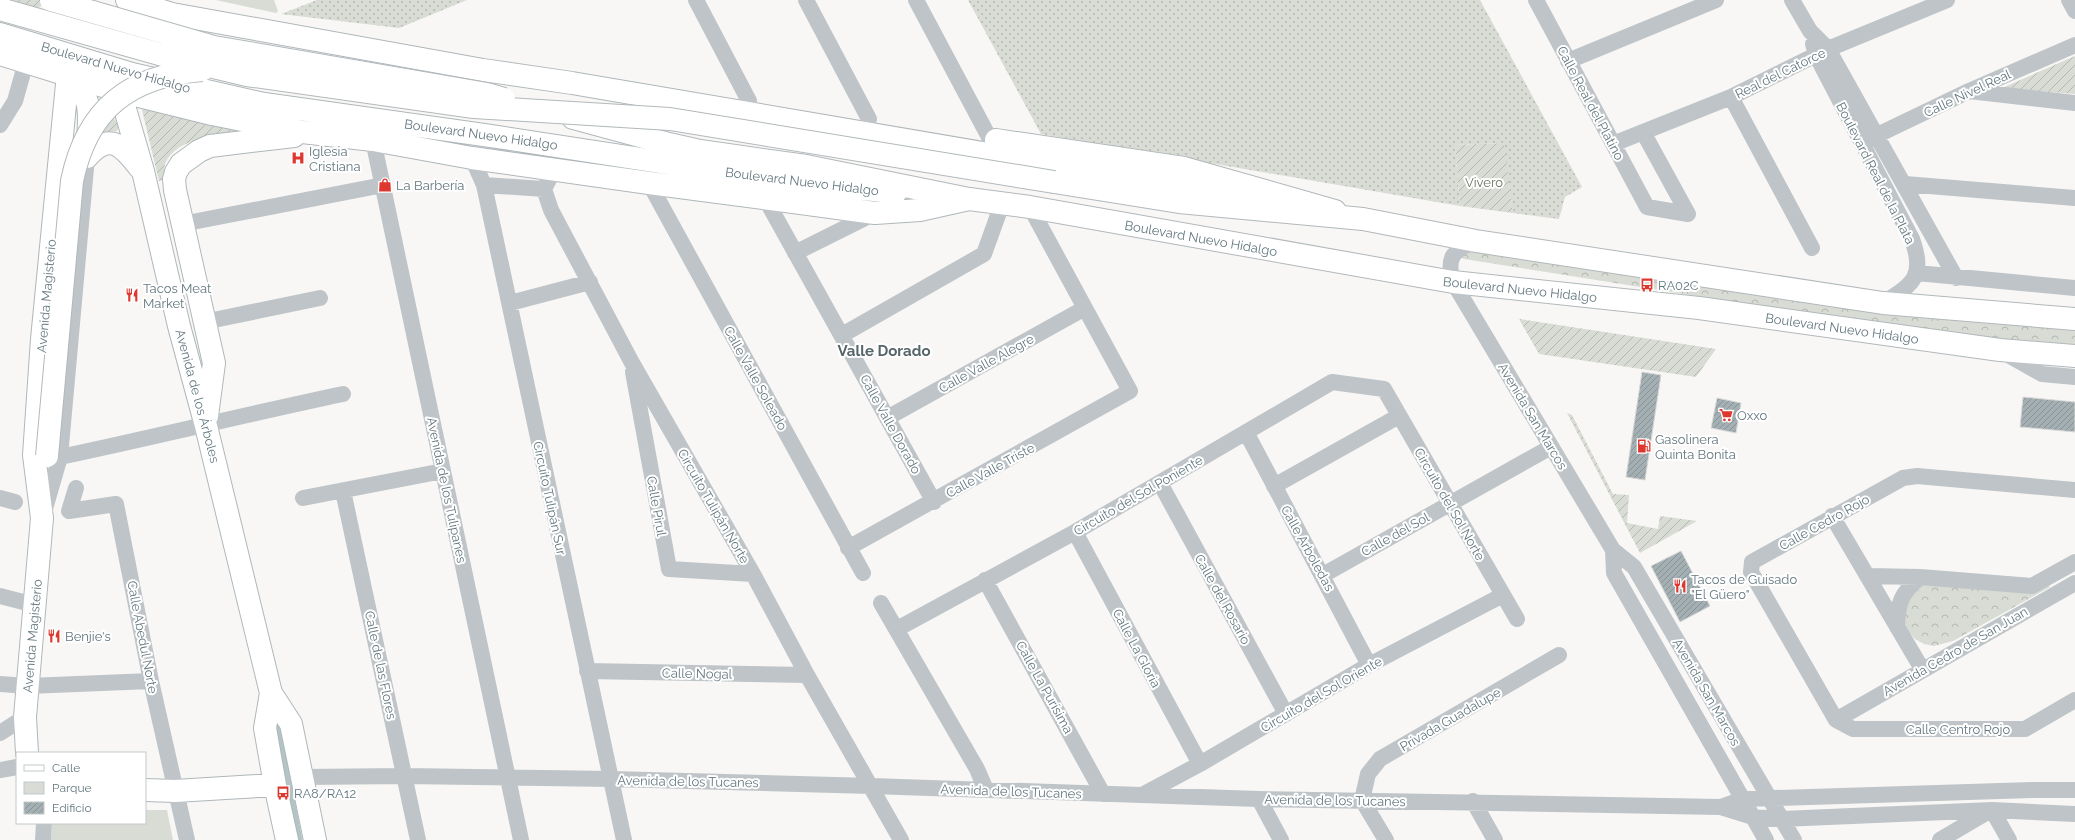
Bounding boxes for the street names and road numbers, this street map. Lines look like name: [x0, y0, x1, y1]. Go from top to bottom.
street label: Boulevard Nuevo Hidalgo: [39, 39, 192, 96]
street label: Calle Real del Platino: [1554, 44, 1627, 163]
street label: Real del Catorce: [1733, 45, 1828, 102]
street label: Calle Nivel Real: [1921, 67, 2013, 120]
street label: Boulevard Real de la Plata: [1833, 100, 1918, 247]
street label: Boulevard Nuevo Hidalgo: [403, 116, 559, 153]
street label: Boulevard Nuevo Hidalgo: [724, 165, 880, 198]
street label: Boulevard Nuevo Hidalgo: [1123, 218, 1279, 259]
street label: Avenida Magisterio: [34, 238, 59, 354]
street label: Boulevard Nuevo Hidalgo: [1442, 274, 1598, 305]
street label: Boulevard Nuevo Hidalgo: [1764, 310, 1920, 347]
street label: Calle Valle Soleado: [721, 324, 790, 433]
street label: Avenida de los Árboles: [172, 328, 223, 465]
street label: Calle Valle Alegre: [936, 331, 1037, 396]
street label: Avenida San Marcos: [1495, 360, 1570, 472]
street label: Calle Valle Dorado: [857, 372, 924, 477]
street label: Avenida de los Tulipanes: [424, 416, 469, 564]
street label: Circuito Tulipán Sur: [530, 440, 569, 557]
street label: Calle Valle Triste: [943, 440, 1037, 501]
street label: Circuito del Sol Norte: [1411, 445, 1488, 564]
street label: Circuito Tulipán Norte: [675, 446, 753, 566]
street label: Circuito del Sol Poniente: [1071, 452, 1206, 539]
street label: Calle Pirul: [644, 475, 669, 538]
street label: Calle Cedro Rojo: [1777, 491, 1872, 553]
street label: Calle Arboledas: [1278, 503, 1337, 594]
street label: Calle del Sol: [1359, 509, 1432, 559]
street label: Calle del Rosario: [1192, 552, 1254, 647]
street label: Avenida Magisterio: [20, 578, 45, 694]
street label: Calle Abedul Norte: [124, 580, 161, 695]
street label: Avenida Cedro de San Juan: [1880, 604, 2030, 699]
street label: Calle La Gloria: [1109, 606, 1164, 690]
street label: Calle de las Flores: [362, 610, 399, 721]
street label: Avenida San Marcos: [1670, 636, 1743, 749]
street label: Calle La Purísima: [1013, 638, 1076, 736]
street label: Circuito del Sol Oriente: [1258, 653, 1385, 735]
street label: Calle Nogal: [662, 665, 733, 682]
street label: Privada Guadalupe: [1397, 684, 1504, 754]
street label: Calle Centro Rojo: [1906, 722, 2011, 737]
street label: Avenida de los Tucanes: [617, 773, 759, 790]
street label: Avenida de los Tucanes: [940, 782, 1082, 801]
street label: Avenida de los Tucanes: [1264, 792, 1406, 809]

